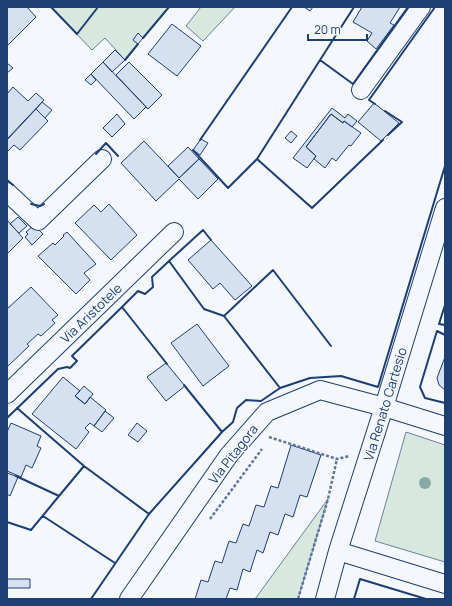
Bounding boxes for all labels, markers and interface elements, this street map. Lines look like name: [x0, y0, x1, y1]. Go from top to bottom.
scale bar: [308, 16, 367, 42]
text: 20 m: [314, 21, 341, 38]
street label: Via Aristotele: [56, 279, 126, 347]
street label: Via Renato Cartesio: [359, 345, 411, 463]
street label: Via Pitagora: [204, 421, 262, 487]

